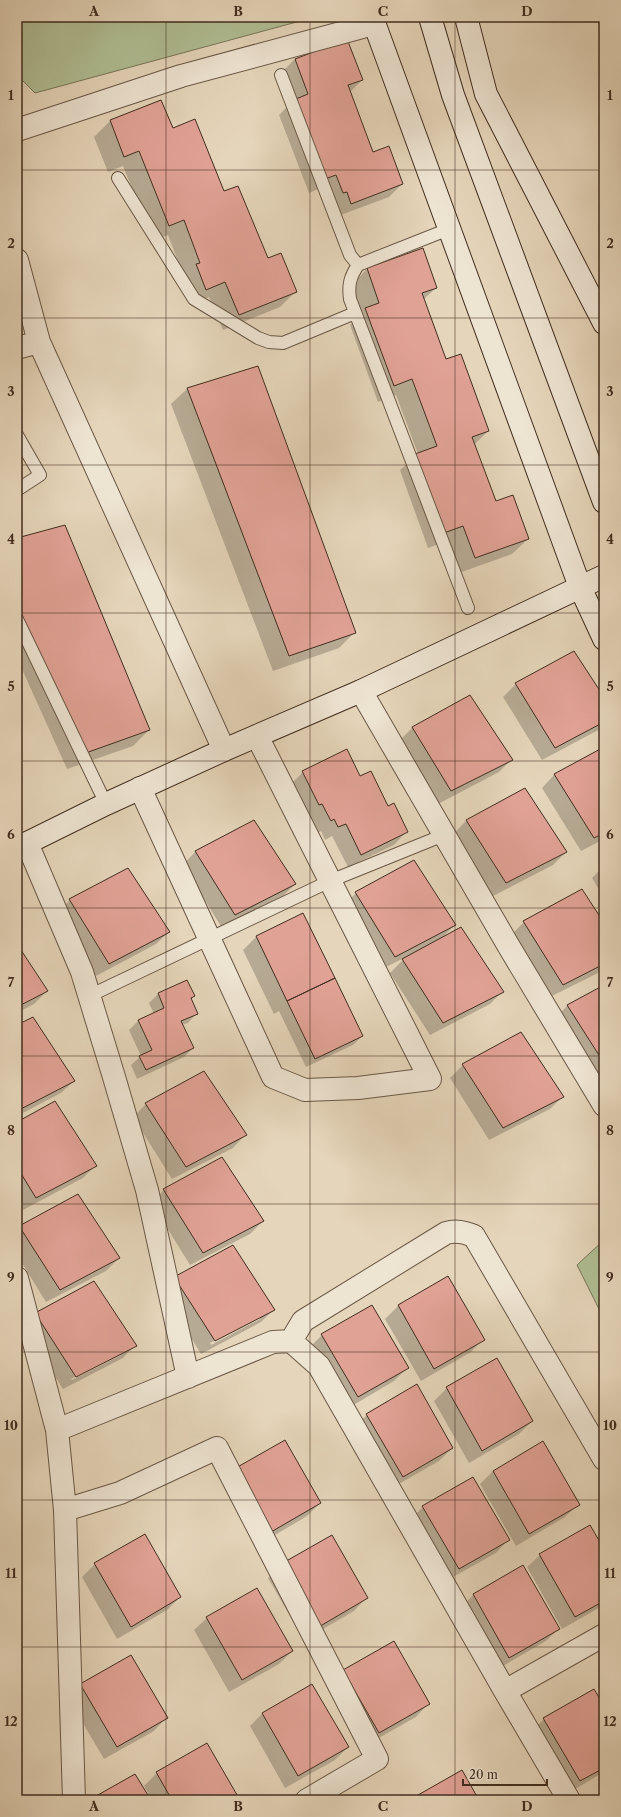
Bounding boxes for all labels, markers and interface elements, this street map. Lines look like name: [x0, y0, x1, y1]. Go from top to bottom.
text: A: [88, 3, 100, 19]
text: B: [233, 3, 243, 19]
text: C: [378, 3, 388, 19]
text: D: [521, 3, 533, 19]
text: 1: [8, 87, 14, 103]
text: 1: [607, 87, 613, 103]
text: 2: [7, 235, 15, 251]
text: 2: [606, 235, 614, 251]
text: 3: [7, 383, 15, 399]
text: 3: [606, 383, 614, 399]
text: 4: [7, 531, 15, 547]
text: 4: [606, 531, 614, 547]
text: 5: [7, 678, 15, 694]
text: 5: [606, 678, 614, 694]
text: 6: [7, 826, 15, 842]
text: 6: [606, 826, 614, 842]
text: 7: [8, 974, 15, 990]
text: 7: [607, 974, 614, 990]
text: 8: [7, 1122, 15, 1138]
text: 8: [606, 1122, 614, 1138]
text: 9: [7, 1269, 15, 1285]
text: 9: [606, 1269, 614, 1285]
text: 10: [4, 1417, 18, 1433]
text: 10: [603, 1417, 617, 1433]
text: 11: [5, 1565, 17, 1581]
text: 11: [604, 1565, 616, 1581]
text: 12: [4, 1713, 18, 1729]
text: 12: [603, 1713, 617, 1729]
scale bar: [463, 1761, 547, 1787]
text: 20 m: [469, 1767, 498, 1782]
text: A: [88, 1798, 100, 1814]
text: B: [233, 1798, 243, 1814]
text: C: [378, 1798, 388, 1814]
text: D: [521, 1798, 533, 1814]

